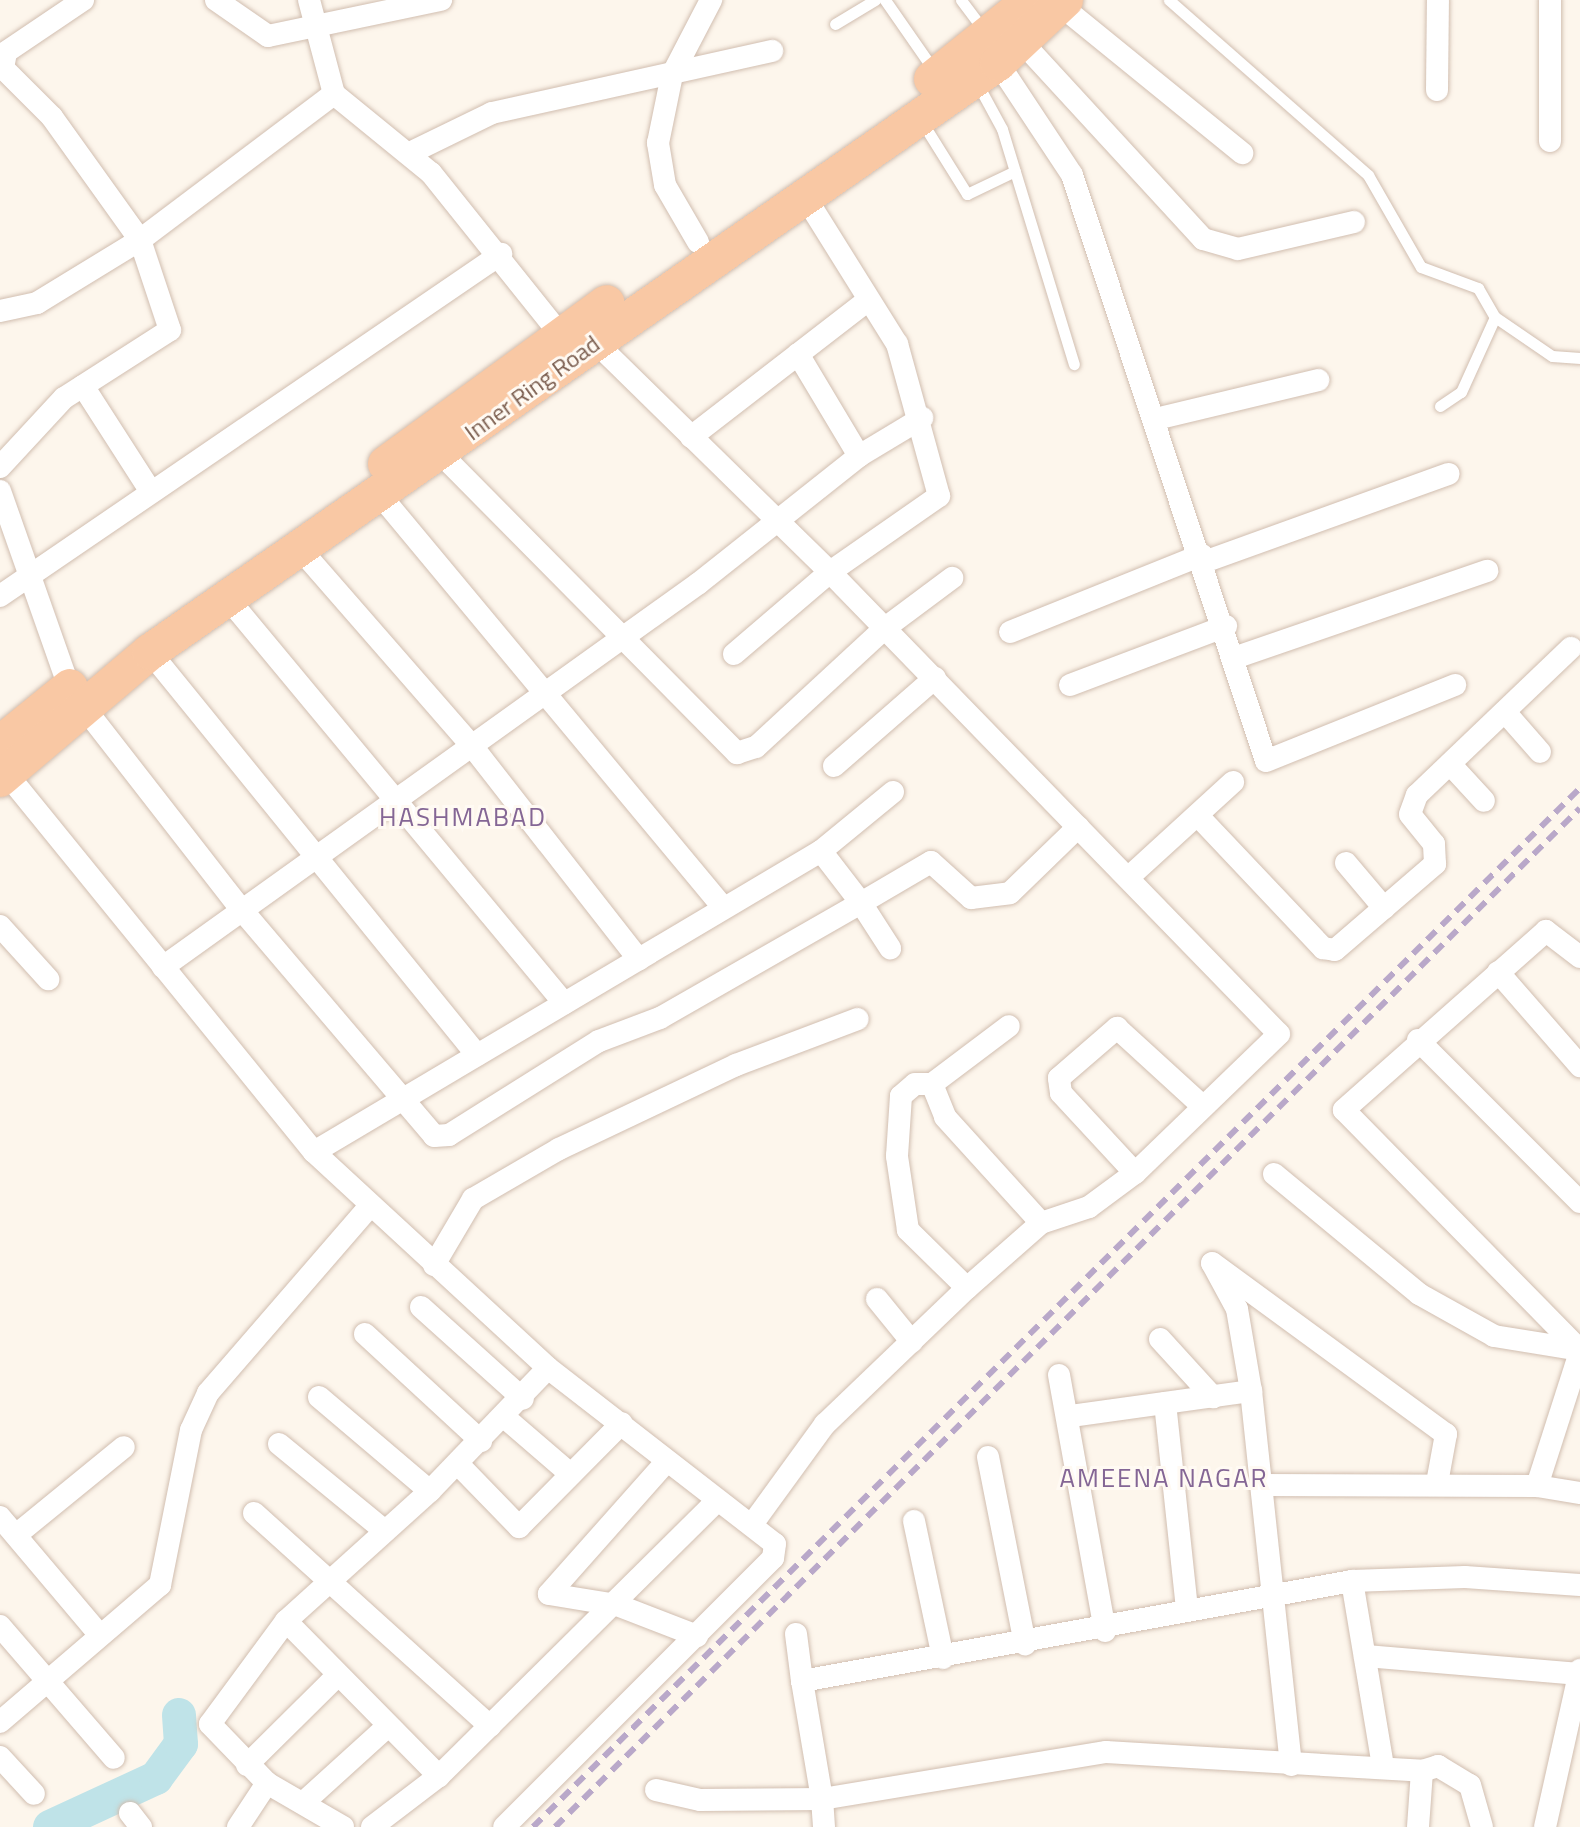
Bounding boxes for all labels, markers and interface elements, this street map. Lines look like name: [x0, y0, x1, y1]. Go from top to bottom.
street label: Inner Ring Road: [459, 329, 605, 447]
district label: HASHMABAD: [379, 801, 547, 833]
district label: AMEENA NAGAR: [1059, 1462, 1269, 1494]

